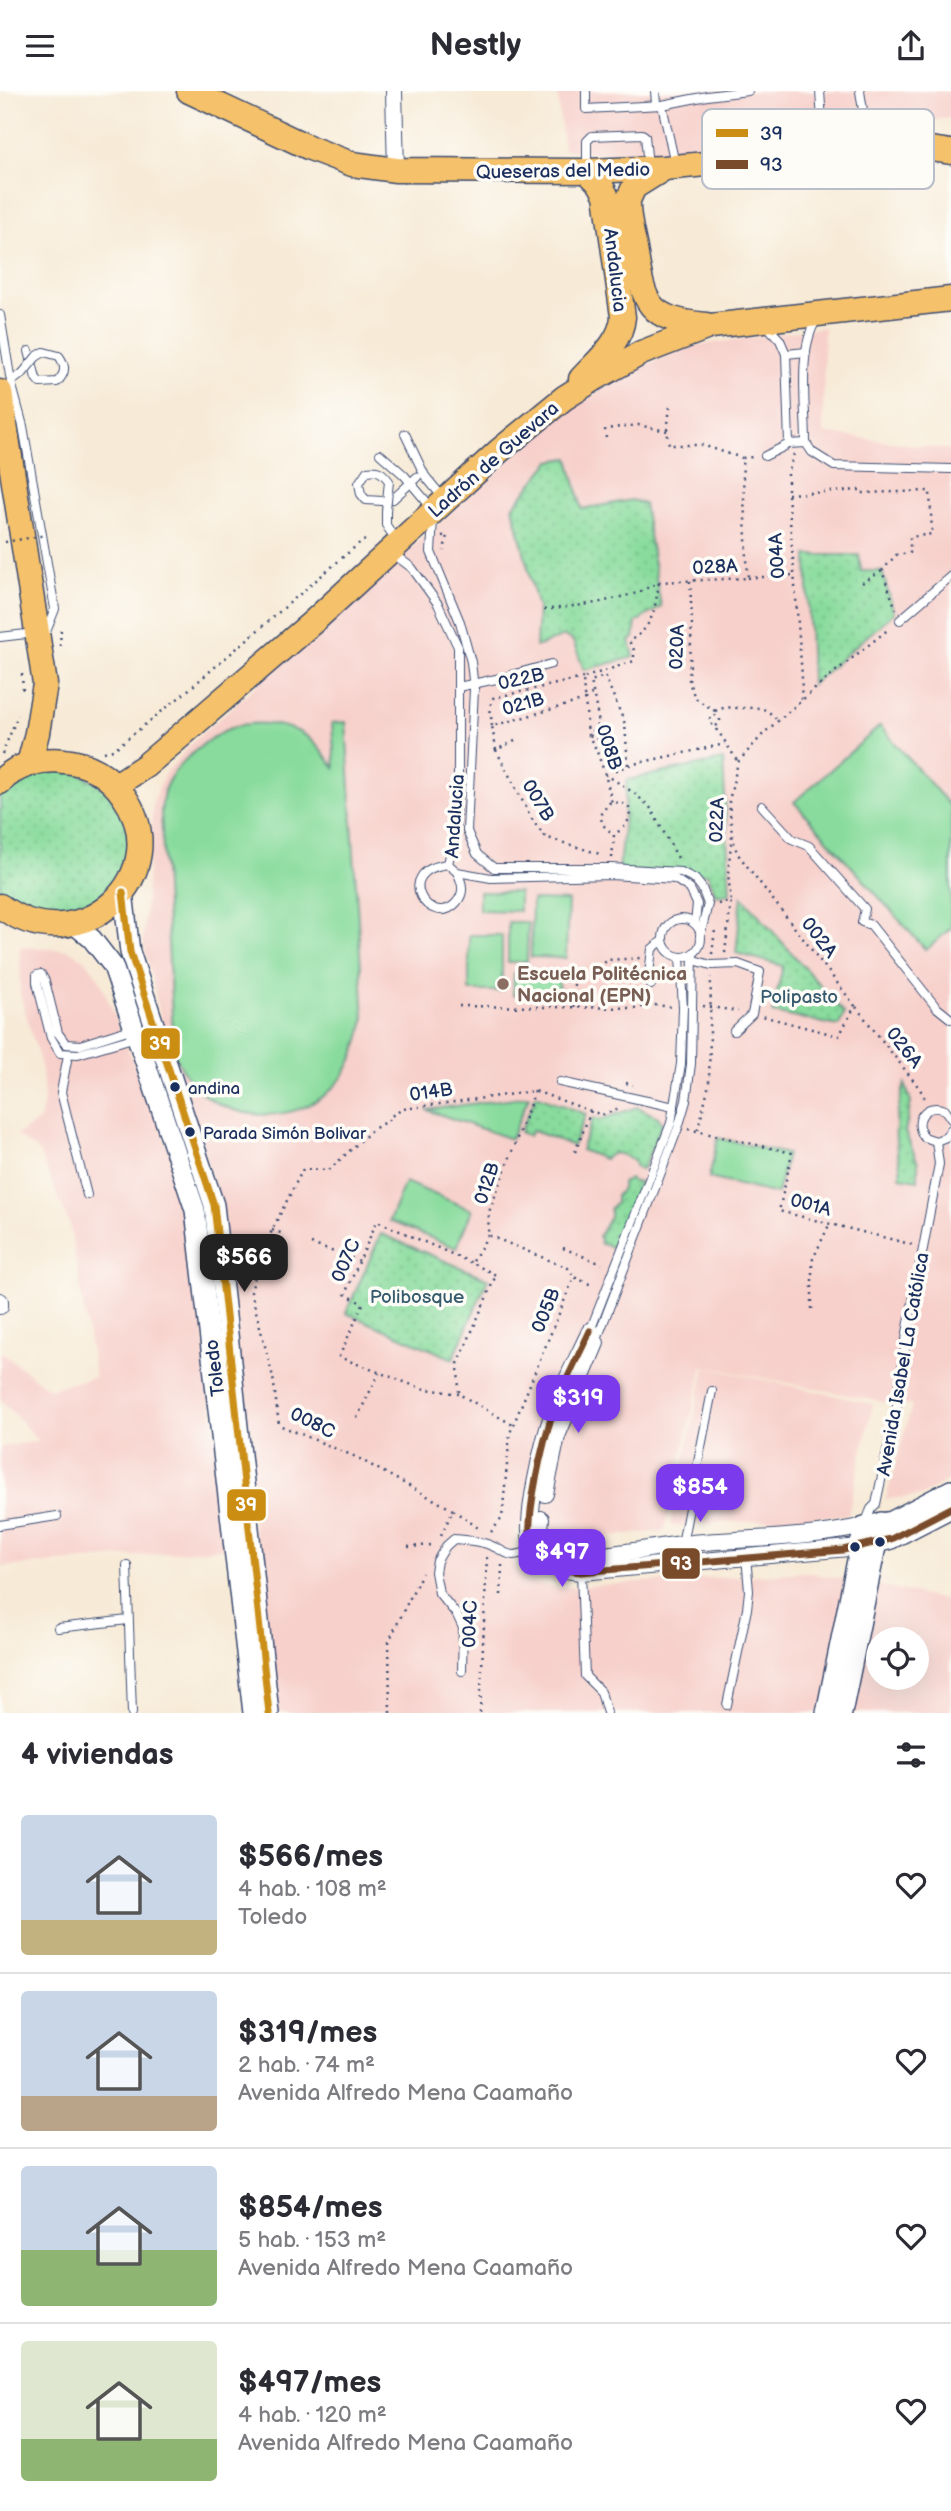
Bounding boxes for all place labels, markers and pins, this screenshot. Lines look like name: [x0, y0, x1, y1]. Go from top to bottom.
place label: Escuela Politécnica Nacional (EPN): [517, 963, 687, 1008]
marker: Escuela Politécnica Nacional (EPN): [495, 976, 511, 992]
place label: andina: [188, 1079, 240, 1099]
marker: andina: [168, 1080, 182, 1094]
place label: Parada Simón Bolivar: [203, 1124, 367, 1144]
marker: Parada Simón Bolivar: [183, 1125, 197, 1139]
pin: $566: [203, 1235, 285, 1294]
pin: $319: [537, 1375, 619, 1435]
pin: $854: [659, 1465, 741, 1524]
pin: $497: [521, 1529, 603, 1589]
unlabelled marker: [873, 1535, 887, 1549]
unlabelled marker: [848, 1540, 862, 1554]

